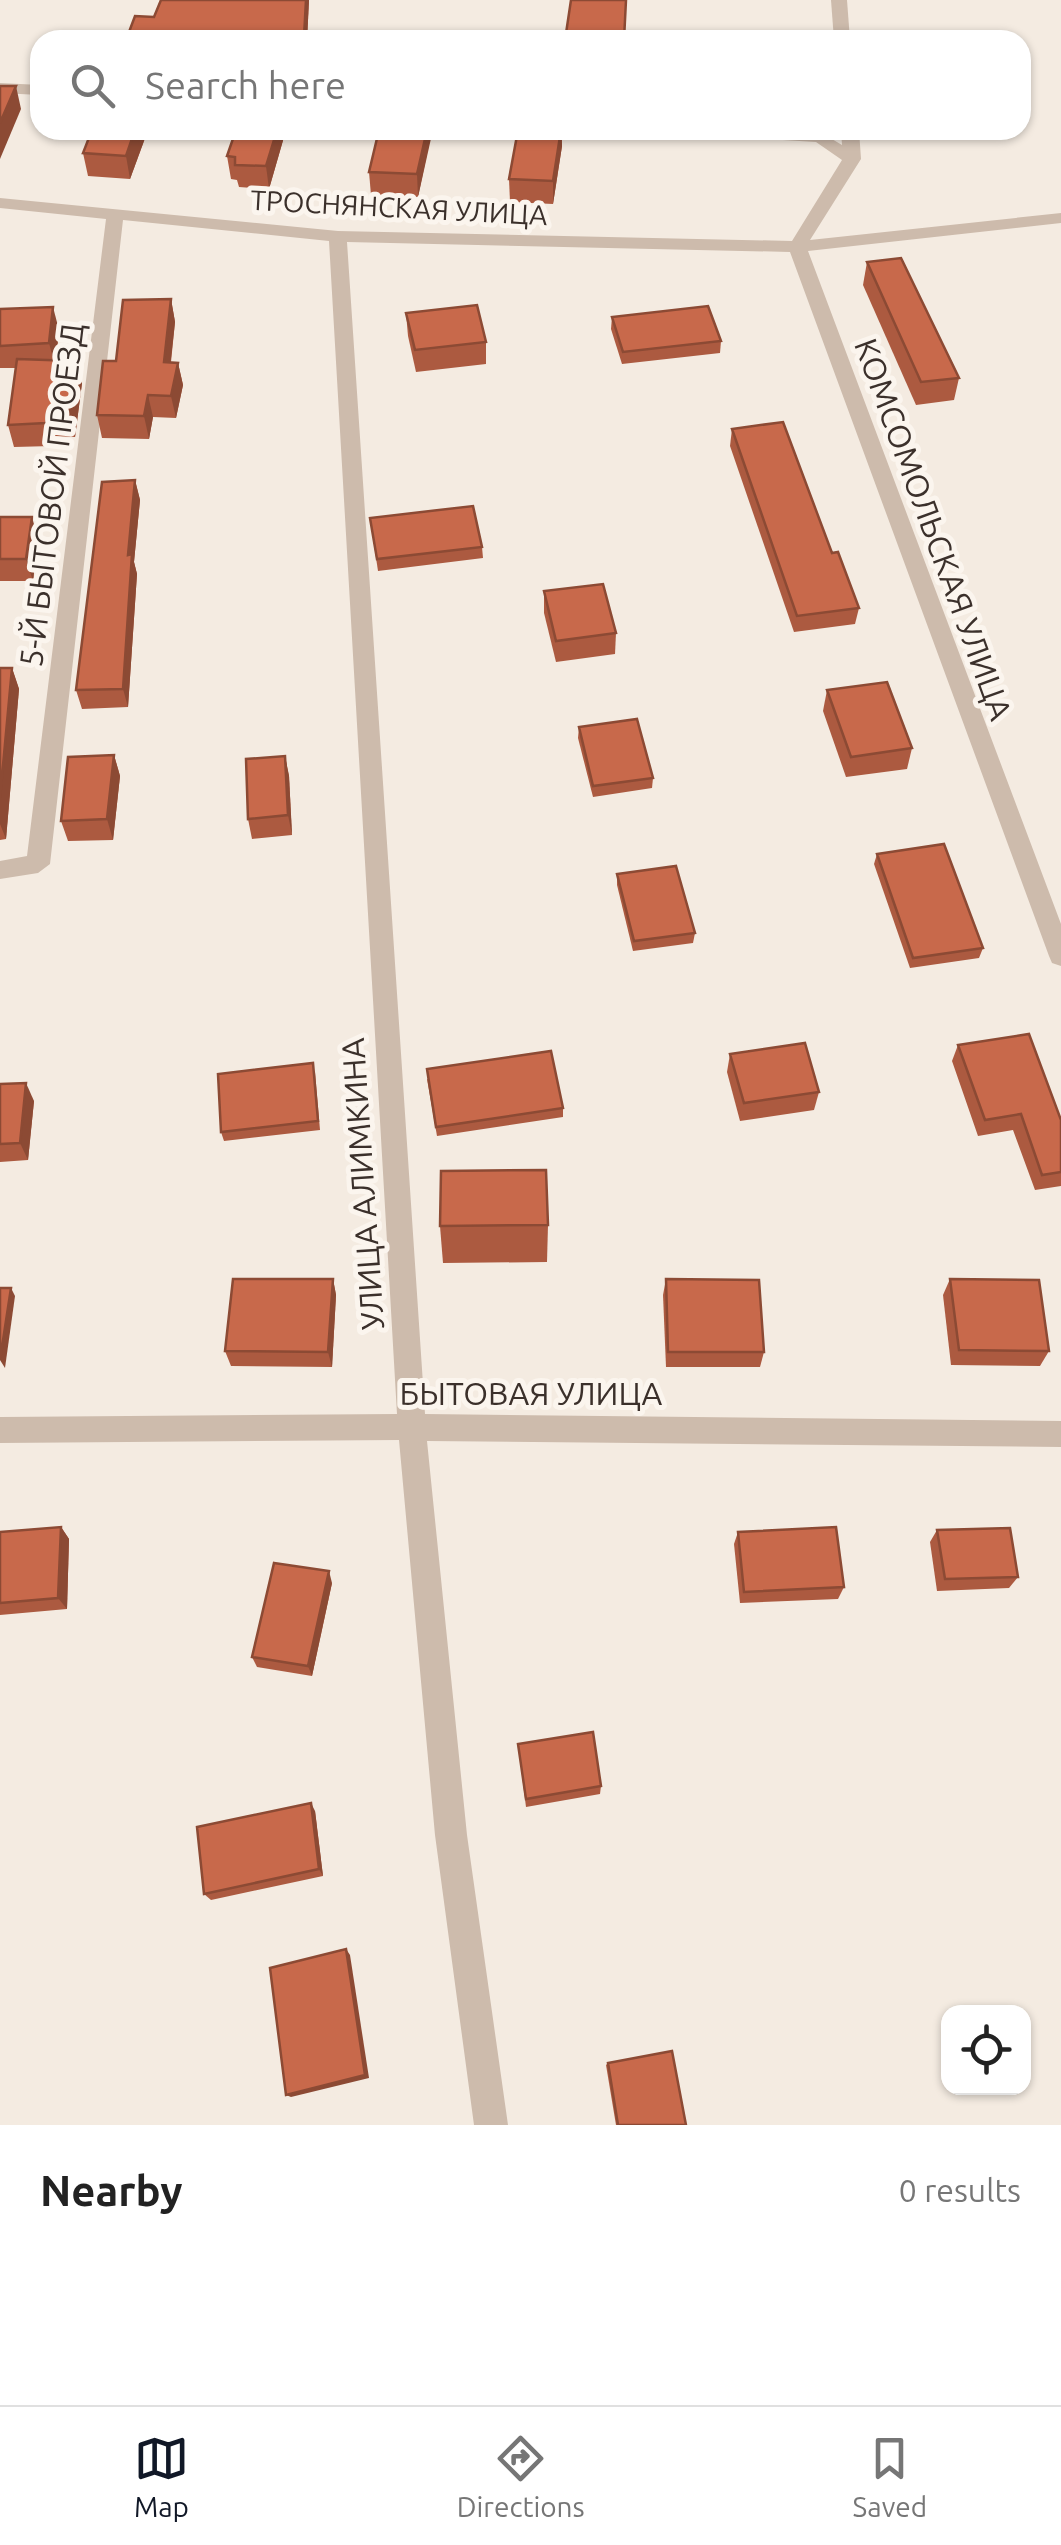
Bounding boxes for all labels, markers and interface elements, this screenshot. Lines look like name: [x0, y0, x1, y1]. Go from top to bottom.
search box: [30, 30, 1031, 140]
icon: search: [65, 58, 120, 113]
text: Search here: [145, 64, 346, 106]
street label: ТРОСНЯНСКАЯ УЛИЦА: [250, 184, 548, 230]
street label: 5-Й БЫТОВОЙ ПРОЕЗД: [12, 321, 90, 669]
street label: КОМСОМОЛЬСКАЯ УЛИЦА: [848, 333, 1020, 725]
street label: УЛИЦА АЛИМКИНА: [334, 1037, 390, 1331]
street label: БЫТОВАЯ УЛИЦА: [400, 1375, 663, 1411]
map controls: [941, 2005, 1031, 2095]
button: locate: [941, 2005, 1031, 2095]
text: Nearby: [40, 2167, 183, 2214]
text: 0 results: [899, 2172, 1021, 2208]
tab: Map: [134, 2431, 189, 2522]
tab: Directions: [457, 2431, 585, 2522]
tab: Saved: [853, 2431, 927, 2522]

